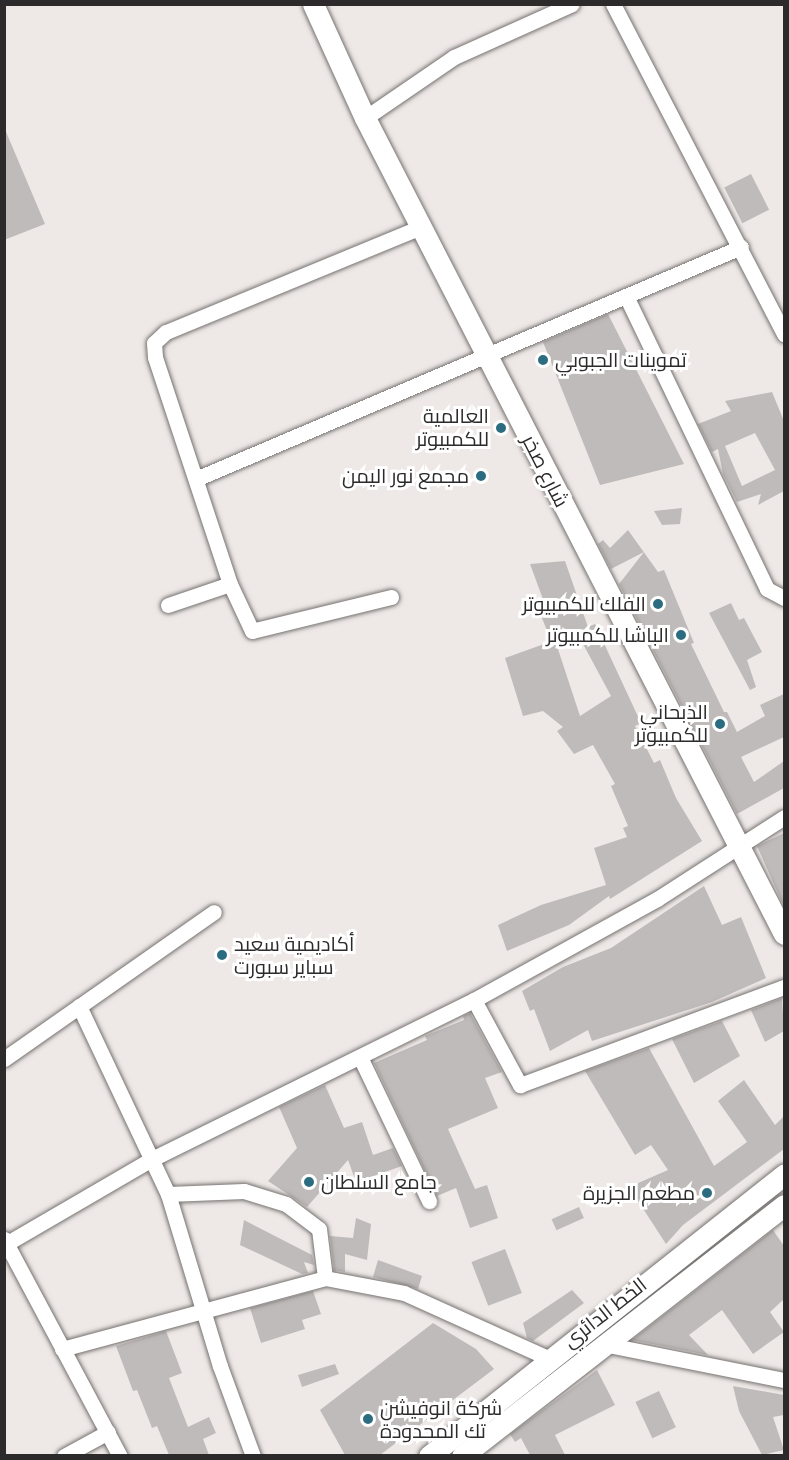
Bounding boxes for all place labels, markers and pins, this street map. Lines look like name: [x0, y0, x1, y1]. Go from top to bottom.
place label: تموينات الجبوبي: [555, 348, 686, 372]
marker: تموينات الجبوبي: [536, 353, 550, 367]
place label: العالمية للكمبيوتر: [416, 404, 489, 451]
marker: العالمية للكمبيوتر: [494, 421, 508, 435]
place label: مجمع نور اليمن: [342, 464, 469, 488]
marker: مجمع نور اليمن: [474, 469, 488, 483]
place label: الفلك للكمبيوتر: [522, 592, 646, 616]
marker: الفلك للكمبيوتر: [651, 597, 665, 611]
place label: الباشا للكمبيوتر: [546, 623, 669, 647]
marker: الباشا للكمبيوتر: [674, 628, 688, 642]
place label: الذبحاني للكمبيوتر: [635, 700, 708, 747]
marker: الذبحاني للكمبيوتر: [713, 717, 727, 731]
place label: أكاديمية سعيد سباير سبورت: [234, 932, 354, 979]
marker: أكاديمية سعيد سباير سبورت: [215, 948, 229, 962]
place label: جامع السلطان: [321, 1170, 437, 1194]
marker: جامع السلطان: [302, 1175, 316, 1189]
place label: مطعم الجزيرة: [583, 1181, 695, 1205]
marker: مطعم الجزيرة: [700, 1186, 714, 1200]
place label: شركة انوفيشن تك المحدودة: [380, 1396, 502, 1443]
marker: شركة انوفيشن تك المحدودة: [361, 1412, 375, 1426]

